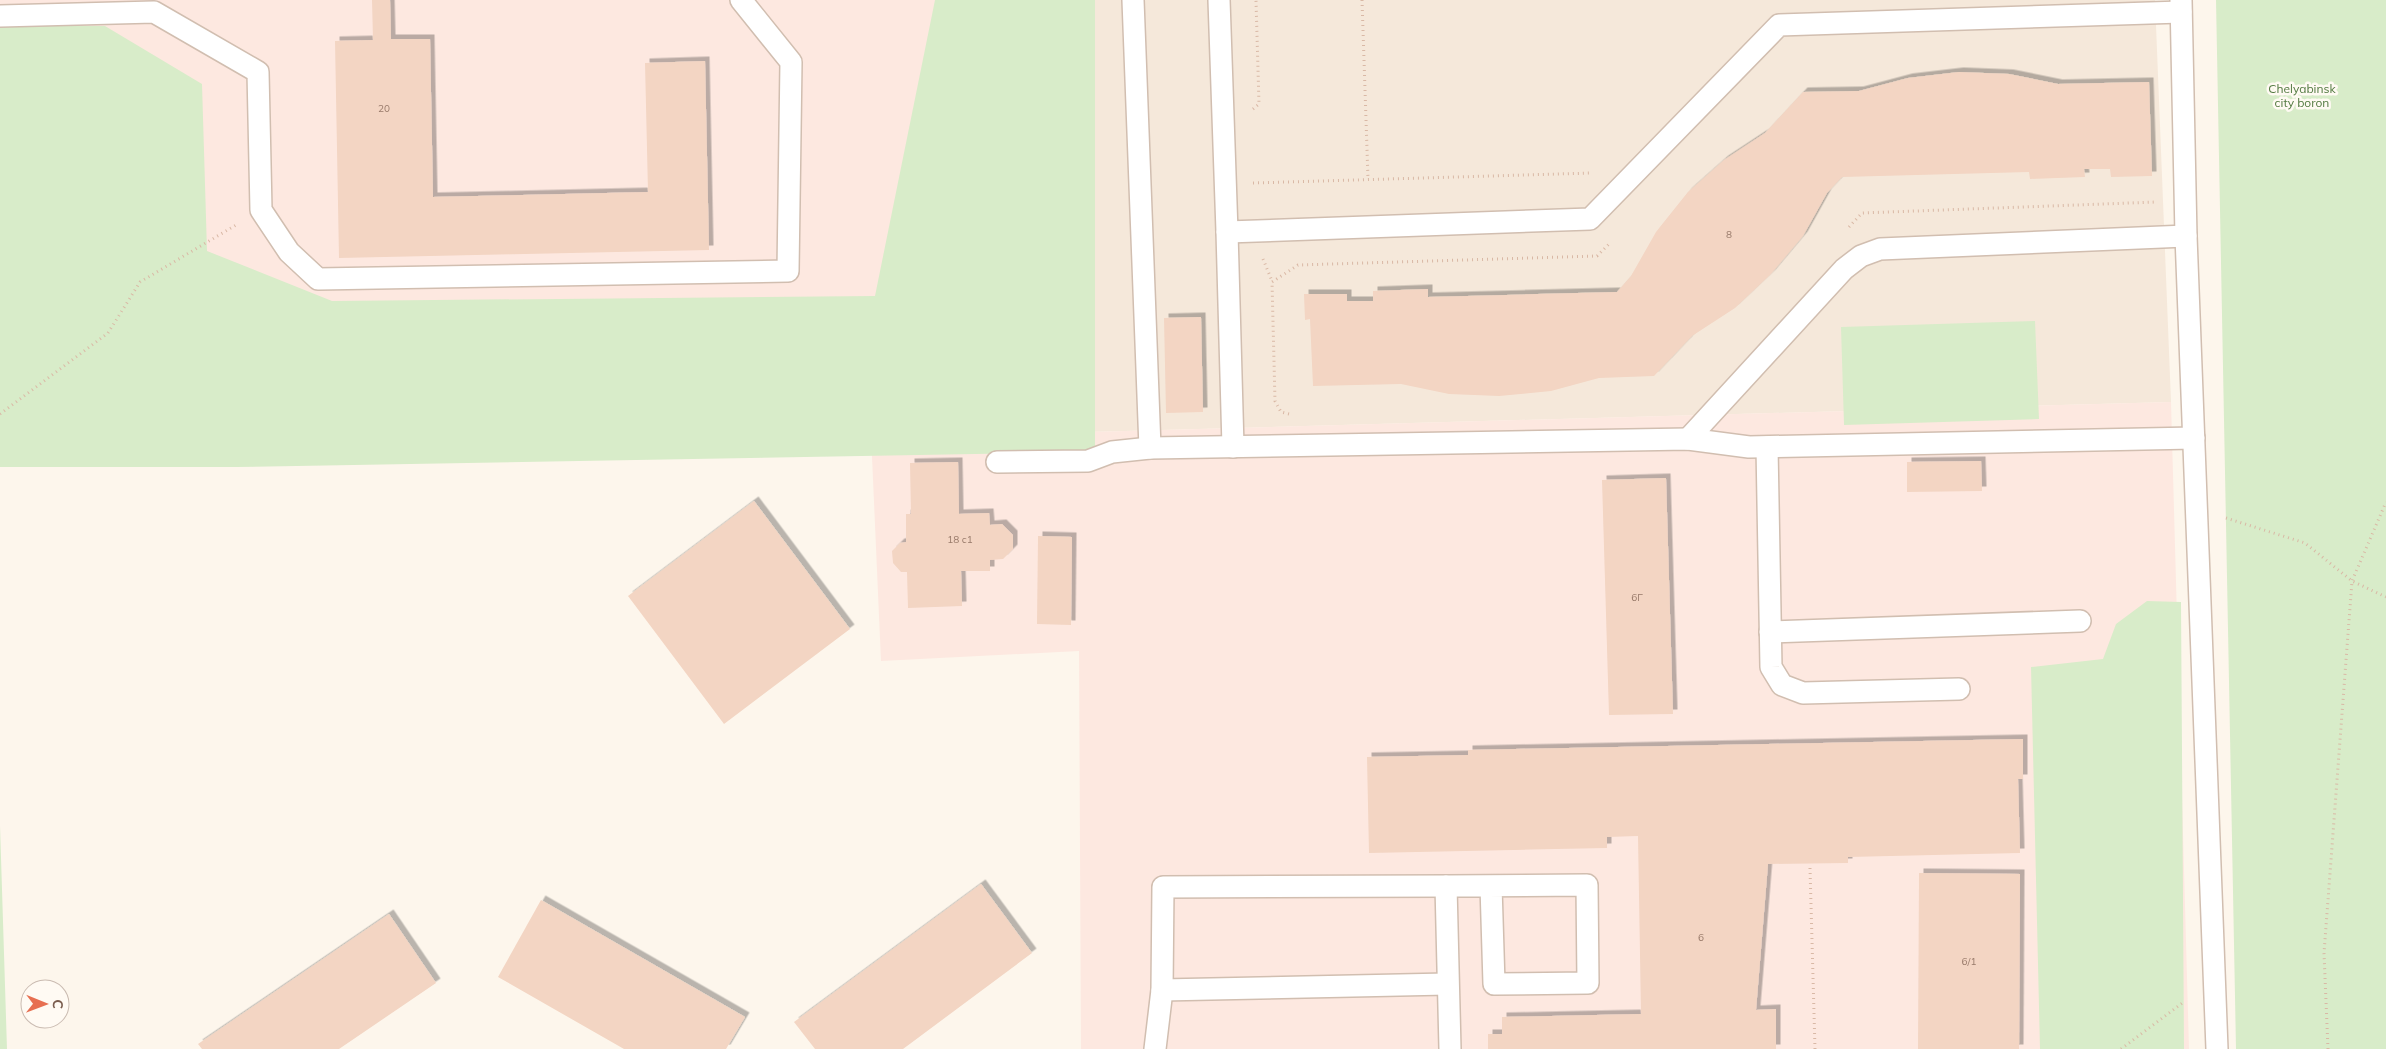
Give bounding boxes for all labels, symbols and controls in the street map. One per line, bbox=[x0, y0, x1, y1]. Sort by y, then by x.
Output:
park label: Chelyabinsk city boron bbox=[2268, 81, 2336, 110]
house number: 20 bbox=[378, 102, 390, 115]
house number: 8 bbox=[1726, 228, 1732, 241]
house number: 18 с1 bbox=[947, 533, 973, 546]
house number: 6Г bbox=[1631, 591, 1643, 604]
house number: 6 bbox=[1698, 931, 1704, 944]
house number: 6/1 bbox=[1962, 955, 1976, 968]
north arrow bbox=[20, 979, 70, 1029]
text: С bbox=[49, 999, 67, 1009]

